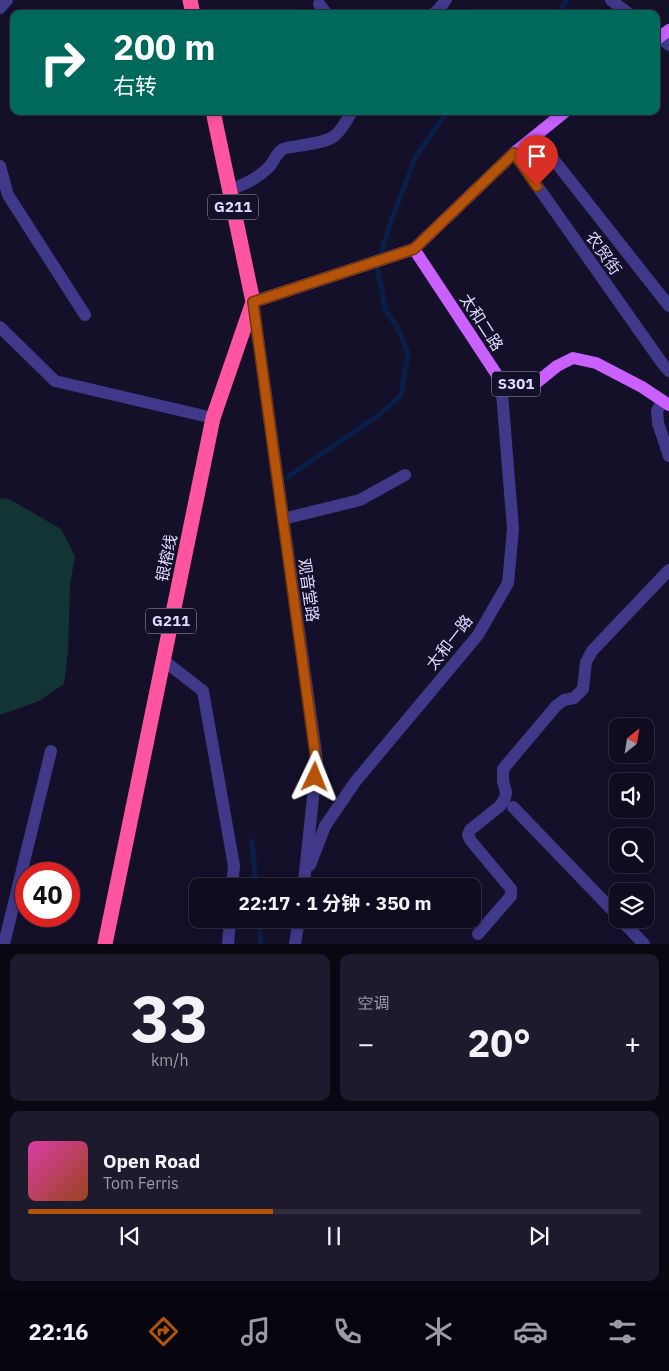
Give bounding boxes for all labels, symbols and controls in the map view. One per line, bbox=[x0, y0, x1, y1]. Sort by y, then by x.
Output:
text: 200 m bbox=[113, 24, 216, 70]
icon: right bbox=[30, 30, 95, 95]
text: 右转 bbox=[113, 71, 157, 100]
pin bbox=[516, 135, 558, 186]
icon: arrive bbox=[523, 142, 551, 170]
road number: G211 bbox=[208, 194, 258, 220]
street label: 农贸街 bbox=[582, 228, 626, 278]
street label: 太和二路 bbox=[456, 290, 508, 354]
road number: S301 bbox=[492, 372, 540, 396]
street label: 银榕线 bbox=[151, 532, 181, 584]
street label: 观音堂路 bbox=[295, 557, 323, 623]
road number: G211 bbox=[146, 608, 196, 634]
street label: 太和一路 bbox=[421, 611, 477, 673]
north arrow bbox=[609, 718, 654, 762]
map controls bbox=[609, 718, 654, 928]
position arrow bbox=[288, 750, 340, 802]
button: sound bbox=[609, 773, 654, 818]
button: search bbox=[609, 828, 654, 873]
speed limit sign: 40 bbox=[15, 862, 80, 927]
button: layers bbox=[609, 883, 654, 928]
text: 22:17 · 1 分钟 · 350 m bbox=[239, 891, 431, 915]
text: 33 bbox=[131, 975, 209, 1060]
text: 空调 bbox=[358, 993, 390, 1013]
text: 20° bbox=[468, 1018, 531, 1067]
text: − bbox=[358, 1025, 374, 1062]
text: + bbox=[624, 1025, 641, 1062]
text: km/h bbox=[151, 1050, 189, 1070]
text: Open Road bbox=[103, 1149, 200, 1173]
text: Tom Ferris bbox=[103, 1173, 179, 1193]
icon: previous bbox=[116, 1222, 144, 1250]
icon: pause bbox=[320, 1222, 348, 1250]
icon: next bbox=[525, 1222, 553, 1250]
icon: directions bbox=[146, 1314, 181, 1349]
icon: music bbox=[238, 1314, 273, 1349]
icon: phone bbox=[330, 1314, 365, 1349]
icon: climate bbox=[421, 1314, 456, 1349]
icon: car bbox=[513, 1314, 548, 1349]
icon: filters bbox=[605, 1314, 640, 1349]
text: 22:16 bbox=[28, 1317, 89, 1346]

